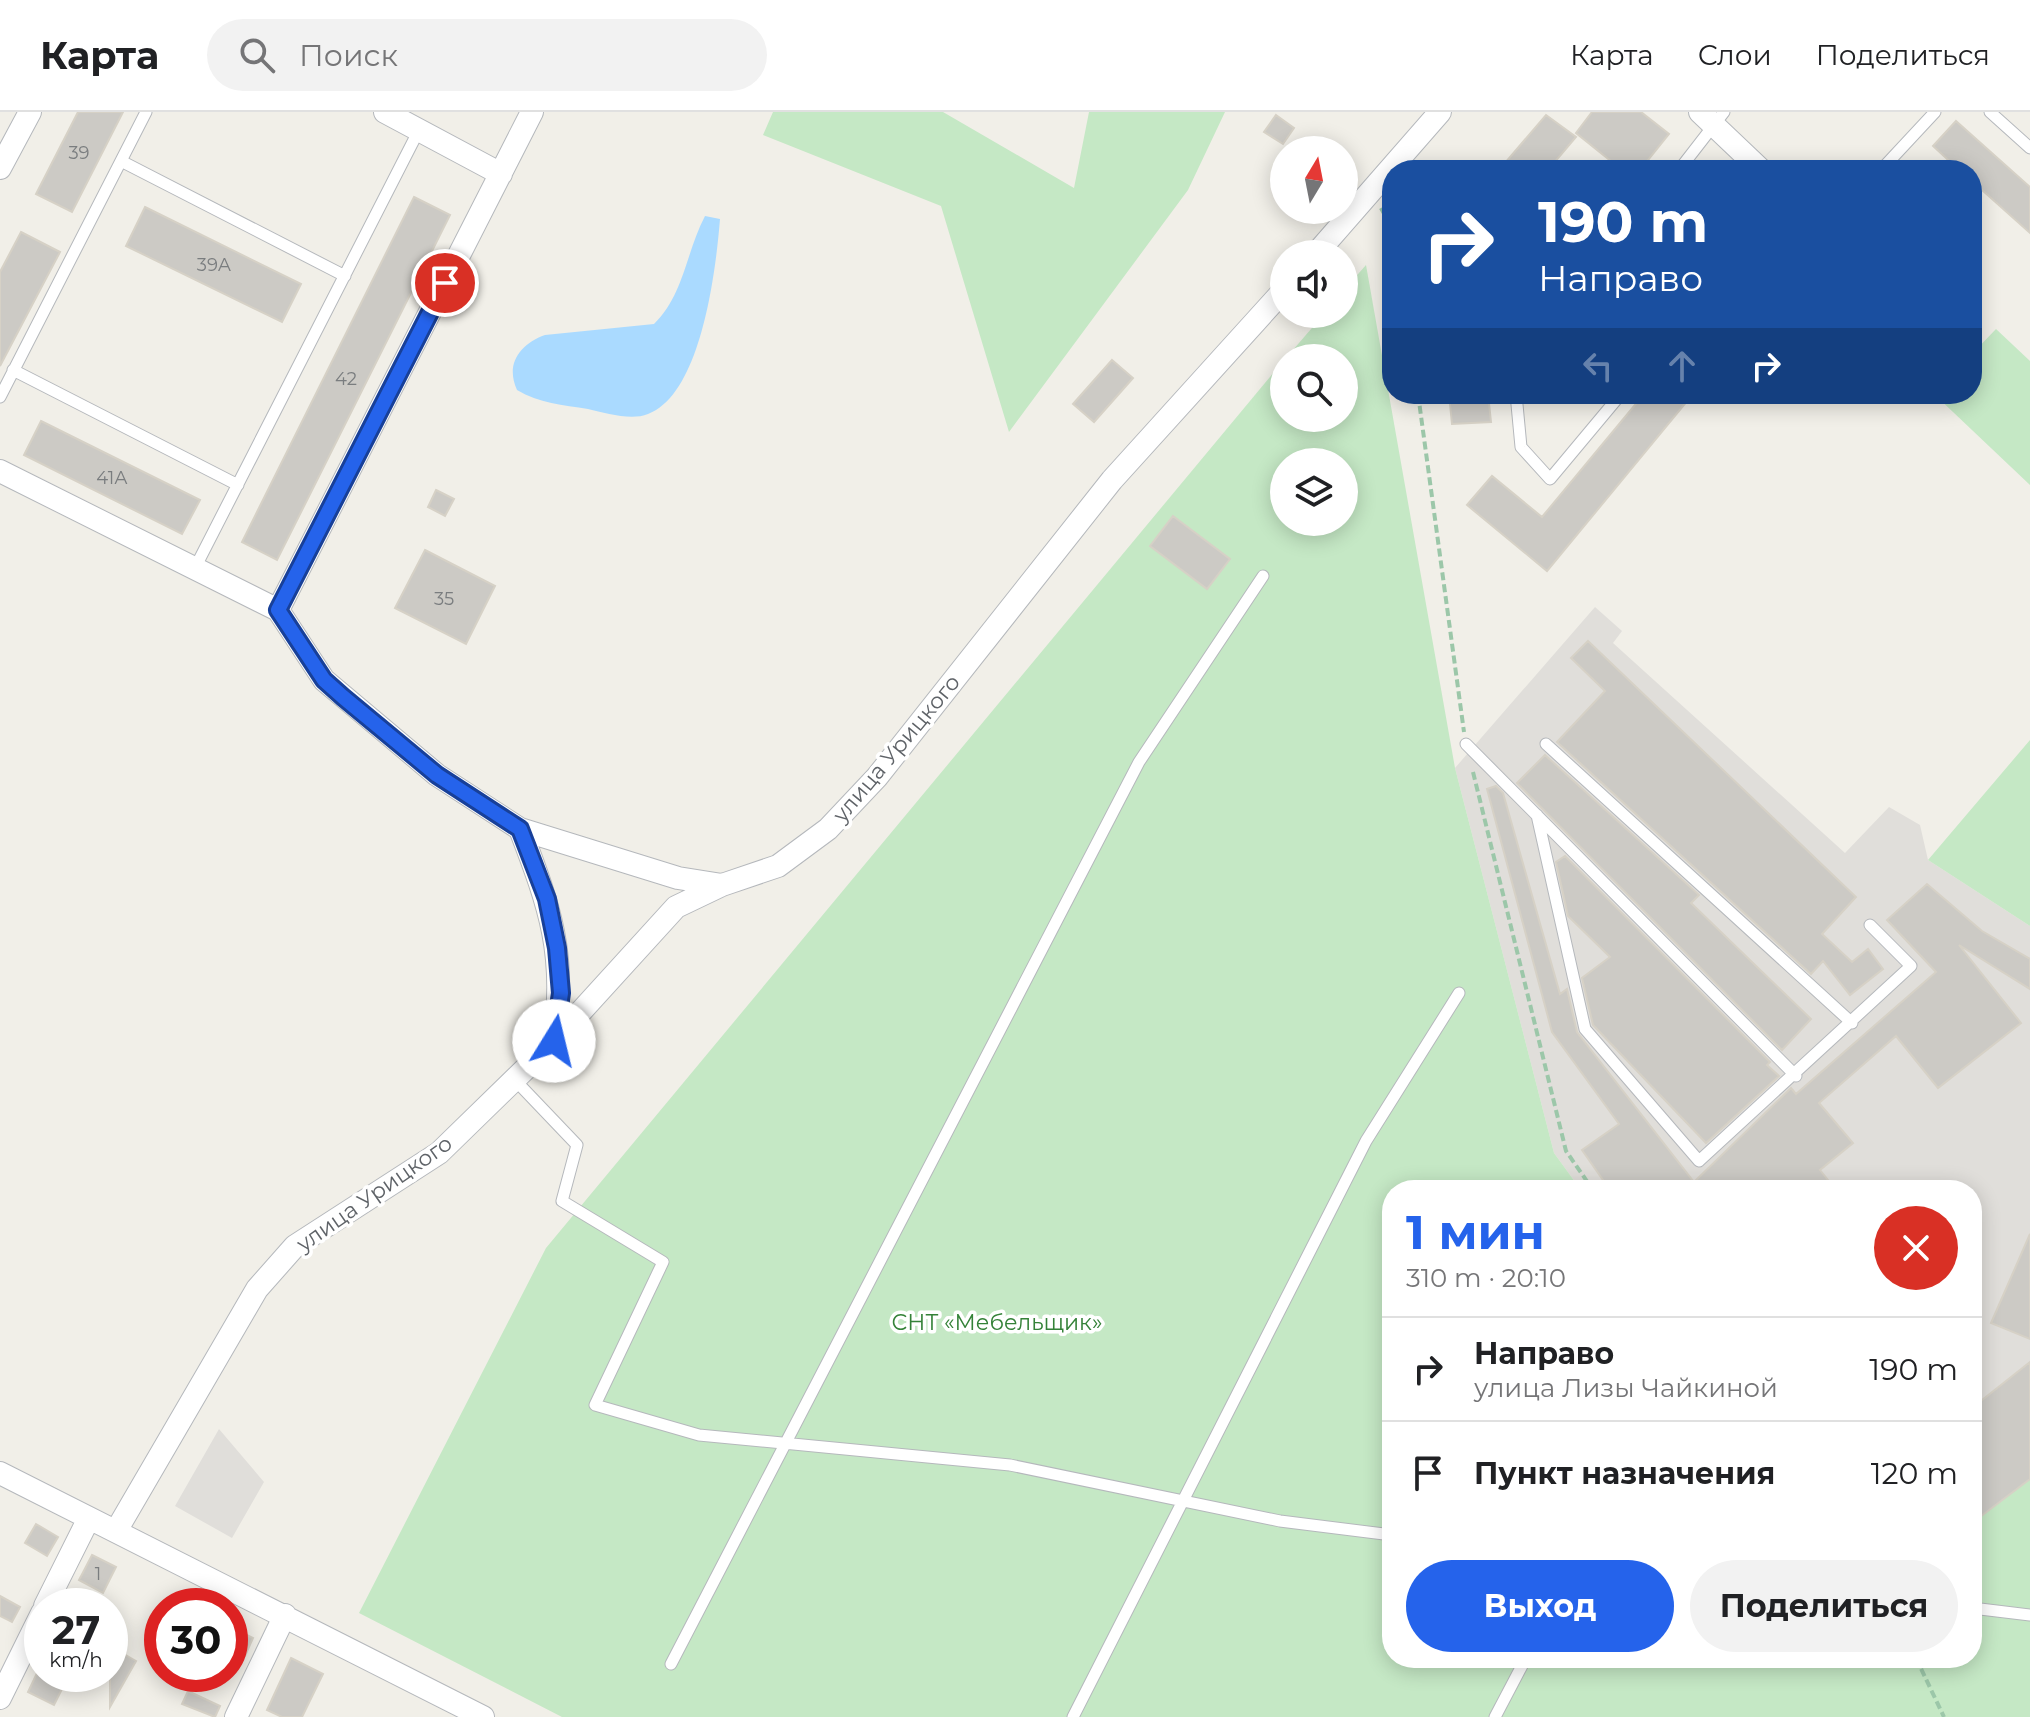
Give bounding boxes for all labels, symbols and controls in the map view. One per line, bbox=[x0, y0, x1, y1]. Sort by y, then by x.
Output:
search box bbox=[207, 19, 767, 91]
text: Карта bbox=[40, 32, 159, 79]
icon: search bbox=[235, 33, 279, 77]
text: Поиск bbox=[299, 37, 398, 74]
text: Карта bbox=[1570, 38, 1654, 72]
text: Слои bbox=[1698, 38, 1772, 72]
text: Поделиться bbox=[1816, 38, 1990, 72]
north arrow bbox=[1270, 136, 1358, 224]
map controls bbox=[1270, 136, 1358, 536]
house number: 39 bbox=[68, 142, 90, 164]
text: 190 m bbox=[1538, 188, 1708, 256]
icon: right bbox=[1406, 192, 1510, 296]
button: sound bbox=[1270, 240, 1358, 328]
pin bbox=[411, 249, 479, 317]
house number: 39А bbox=[197, 254, 232, 276]
text: Направо bbox=[1538, 256, 1703, 300]
icon: arrive bbox=[423, 261, 467, 305]
button: search bbox=[1270, 344, 1358, 432]
icon: left bbox=[1576, 344, 1620, 388]
icon: ahead bbox=[1660, 344, 1704, 388]
icon: right bbox=[1744, 344, 1788, 388]
house number: 42 bbox=[335, 368, 357, 390]
button: layers bbox=[1270, 448, 1358, 536]
house number: 41А bbox=[96, 467, 128, 489]
house number: 35 bbox=[434, 588, 454, 610]
street label: улица Урицкого bbox=[826, 669, 966, 828]
position arrow bbox=[512, 999, 596, 1083]
street label: улица Урицкого bbox=[290, 1130, 457, 1258]
text: 1 мин bbox=[1406, 1203, 1545, 1261]
button: close bbox=[1874, 1206, 1958, 1290]
text: 310 m · 20:10 bbox=[1406, 1262, 1566, 1294]
park label: СНТ «Мебельщик» bbox=[892, 1309, 1102, 1336]
text: Направо bbox=[1474, 1335, 1614, 1372]
icon: right bbox=[1406, 1347, 1450, 1391]
text: 190 m bbox=[1869, 1351, 1958, 1388]
text: улица Лизы Чайкиной bbox=[1474, 1372, 1778, 1404]
icon: arrive bbox=[1406, 1451, 1450, 1495]
text: Пункт назначения bbox=[1474, 1455, 1775, 1492]
text: 120 m bbox=[1871, 1455, 1958, 1492]
button: Выход bbox=[1406, 1560, 1674, 1652]
button: Поделиться bbox=[1690, 1560, 1958, 1652]
house number: 1 bbox=[95, 1563, 101, 1585]
speed limit sign: 30 bbox=[144, 1588, 248, 1692]
text: 27 bbox=[52, 1605, 100, 1654]
text: km/h bbox=[49, 1648, 103, 1672]

